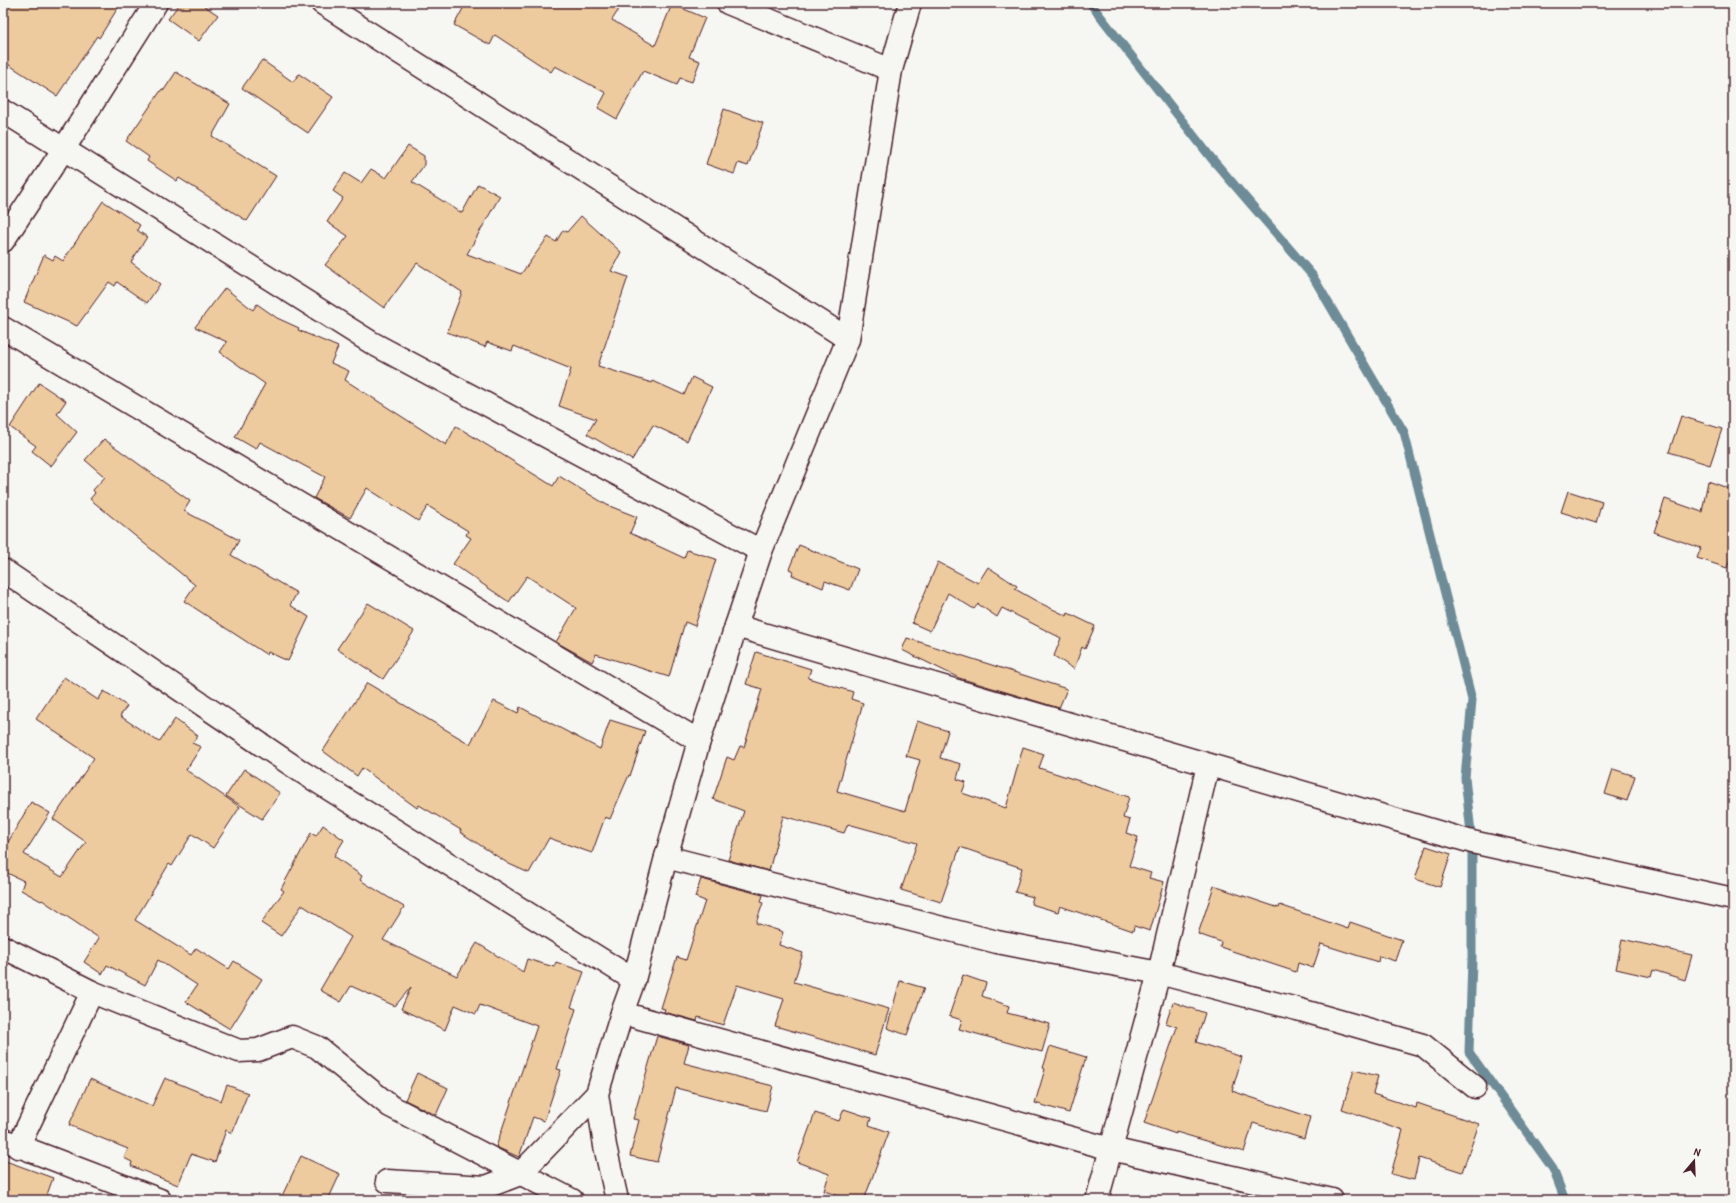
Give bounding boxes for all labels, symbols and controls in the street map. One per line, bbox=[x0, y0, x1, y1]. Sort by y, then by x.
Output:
north arrow bbox=[1674, 1141, 1714, 1181]
text: N bbox=[1692, 1144, 1702, 1159]

